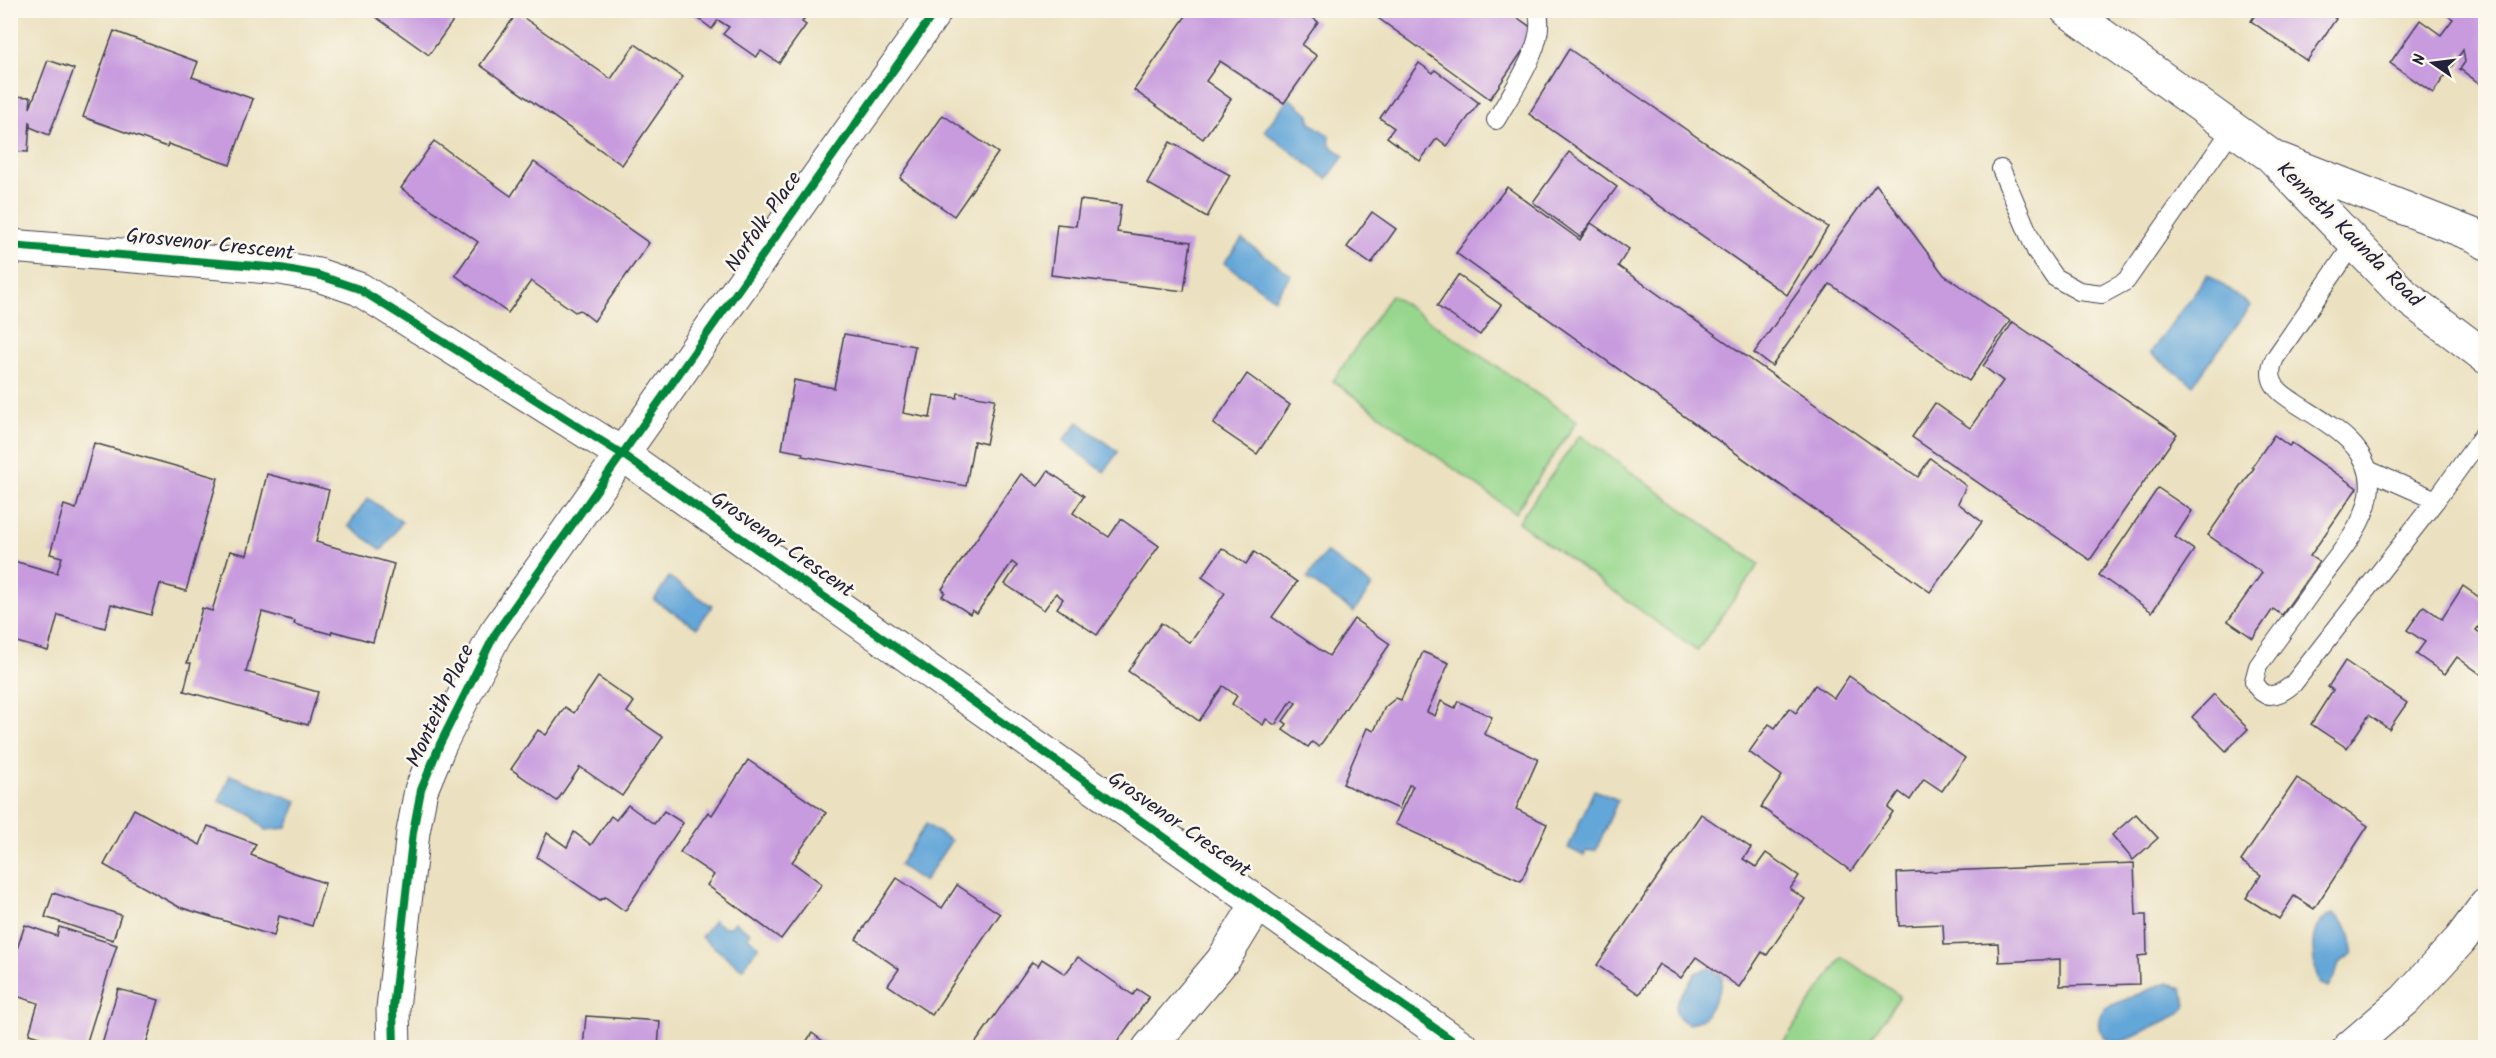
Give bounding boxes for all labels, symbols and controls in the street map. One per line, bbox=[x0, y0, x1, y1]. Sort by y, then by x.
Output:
north arrow bbox=[2403, 33, 2463, 93]
text: N bbox=[2407, 52, 2433, 68]
street label: Kenneth Kaunda Road bbox=[2268, 154, 2430, 316]
street label: Norfolk Place bbox=[717, 164, 811, 279]
street label: Grosvenor Crescent bbox=[124, 220, 296, 270]
street label: Grosvenor Crescent bbox=[703, 483, 861, 607]
street label: Monteith Place bbox=[398, 638, 484, 773]
street label: Grosvenor Crescent bbox=[1100, 763, 1258, 887]

